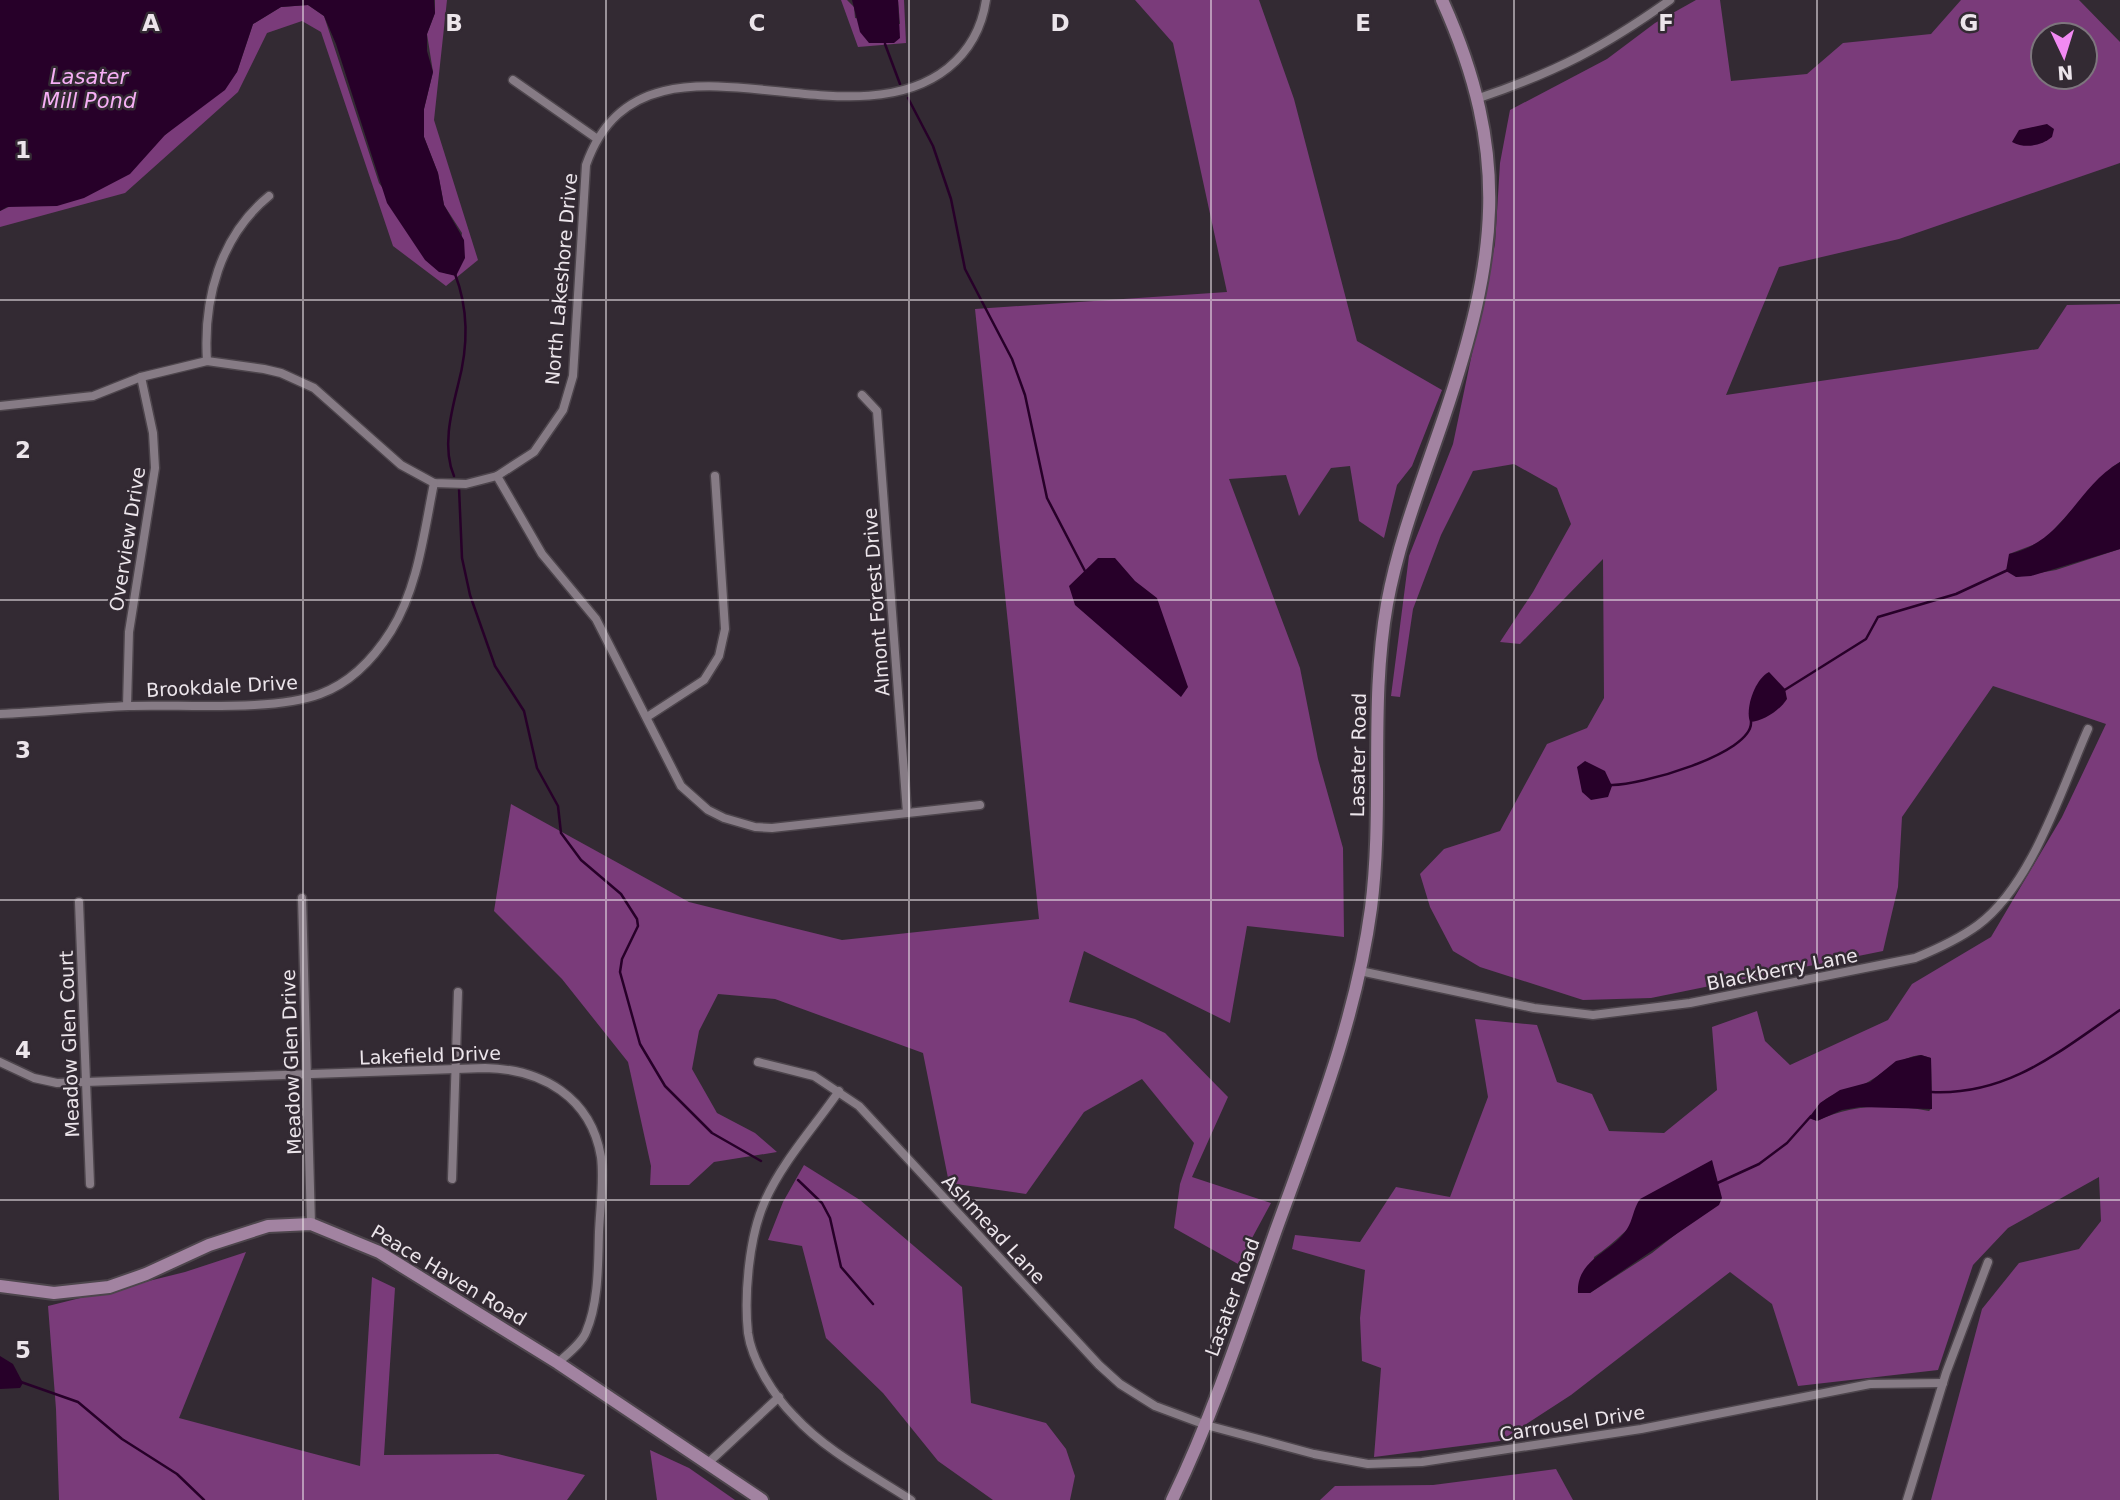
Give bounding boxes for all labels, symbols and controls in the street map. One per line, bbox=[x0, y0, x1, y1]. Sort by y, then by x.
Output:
text: A bbox=[142, 10, 160, 36]
text: B bbox=[445, 10, 463, 36]
text: C bbox=[749, 10, 765, 36]
text: D bbox=[1050, 10, 1070, 36]
text: E bbox=[1355, 10, 1371, 36]
text: F bbox=[1658, 10, 1674, 36]
text: G bbox=[1960, 10, 1978, 36]
north arrow bbox=[2029, 21, 2099, 91]
text: N bbox=[2056, 61, 2074, 84]
water label: Lasater Mill Pond bbox=[42, 65, 137, 113]
text: 1 bbox=[15, 137, 31, 163]
street label: North Lakeshore Drive bbox=[541, 172, 581, 386]
text: 2 bbox=[15, 437, 31, 463]
street label: Overview Drive bbox=[105, 465, 149, 613]
street label: Almont Forest Drive bbox=[858, 507, 894, 697]
street label: Brookdale Drive bbox=[146, 671, 298, 701]
street label: Lasater Road bbox=[1346, 693, 1370, 817]
text: 3 bbox=[15, 737, 31, 763]
street label: Blackberry Lane bbox=[1704, 944, 1860, 994]
street label: Meadow Glen Court bbox=[55, 950, 83, 1138]
street label: Meadow Glen Drive bbox=[277, 969, 305, 1155]
text: 4 bbox=[15, 1037, 31, 1063]
street label: Lakefield Drive bbox=[359, 1042, 501, 1068]
street label: Ashmead Lane bbox=[938, 1170, 1050, 1288]
street label: Peace Haven Road bbox=[368, 1220, 530, 1330]
street label: Lasater Road bbox=[1200, 1235, 1264, 1359]
text: 5 bbox=[15, 1337, 31, 1363]
street label: Carrousel Drive bbox=[1498, 1401, 1646, 1445]

